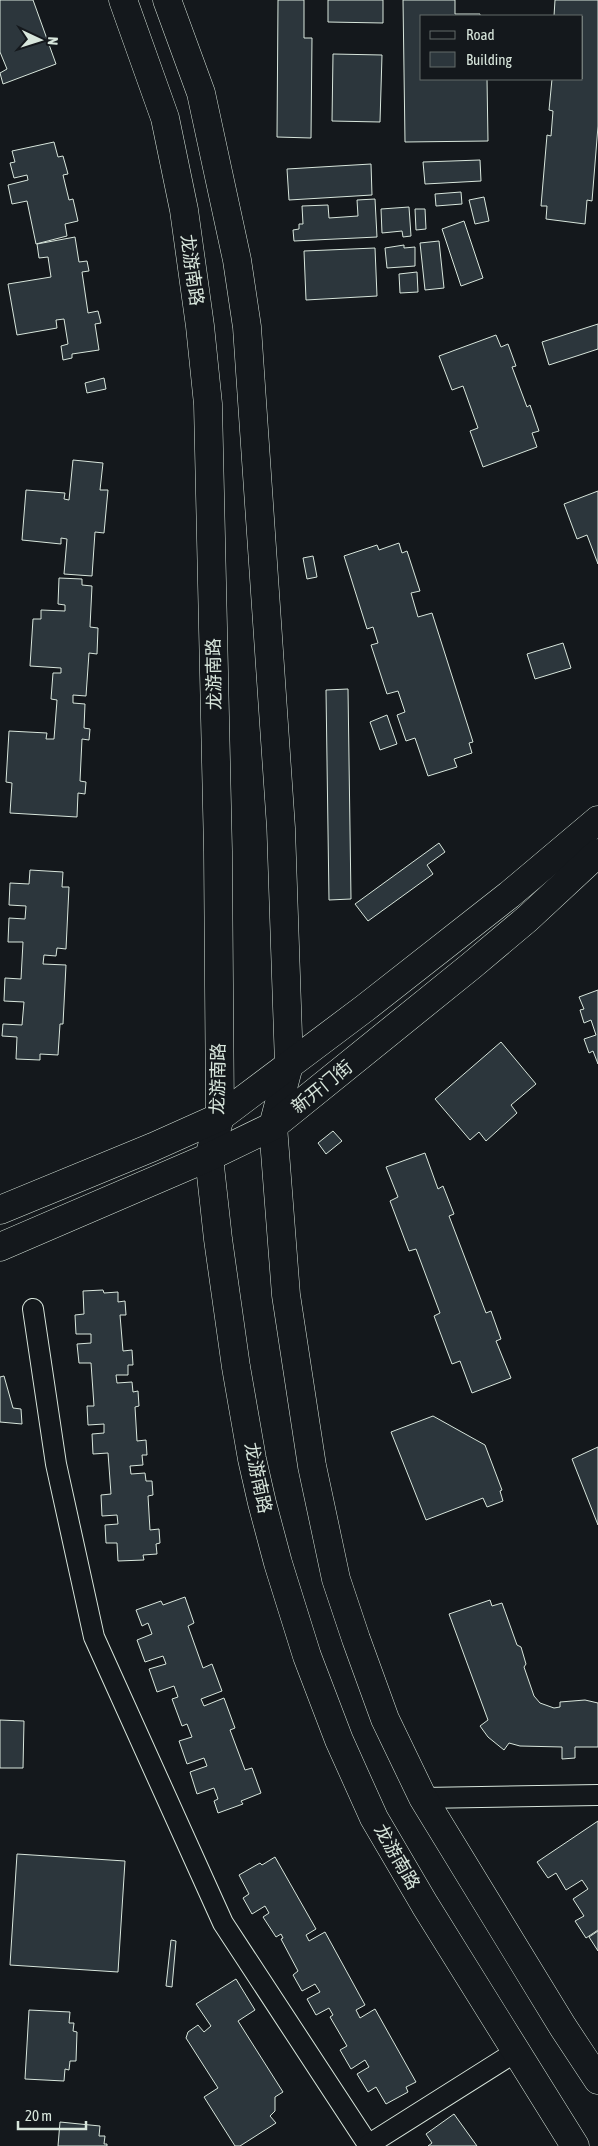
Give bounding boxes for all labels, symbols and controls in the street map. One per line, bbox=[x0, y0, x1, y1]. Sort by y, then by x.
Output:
north arrow bbox=[15, 15, 65, 65]
legend bbox=[420, 15, 583, 80]
text: Road bbox=[466, 26, 495, 43]
text: N bbox=[45, 36, 61, 46]
text: Building bbox=[466, 51, 512, 68]
street label: 龙游南路 bbox=[177, 233, 208, 307]
street label: 龙游南路 bbox=[202, 638, 225, 710]
street label: 龙游南路 bbox=[206, 1043, 229, 1115]
street label: 新开门街 bbox=[287, 1056, 356, 1117]
street label: 龙游南路 bbox=[241, 1440, 276, 1515]
street label: 龙游南路 bbox=[370, 1820, 425, 1893]
scale bar bbox=[18, 2098, 85, 2130]
text: 20 m bbox=[25, 2107, 52, 2124]

